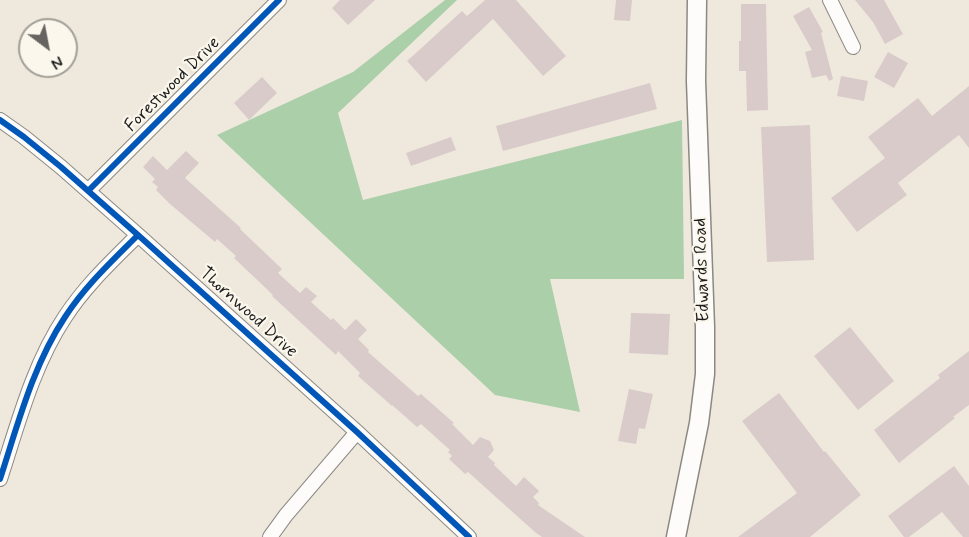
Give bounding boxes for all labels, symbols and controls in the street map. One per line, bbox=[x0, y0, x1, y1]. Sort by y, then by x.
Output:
north arrow bbox=[18, 18, 78, 78]
street label: Forestwood Drive bbox=[121, 33, 225, 137]
text: N bbox=[47, 50, 67, 74]
street label: Edwards Road bbox=[690, 217, 716, 323]
street label: Thornwood Drive bbox=[194, 263, 302, 363]

